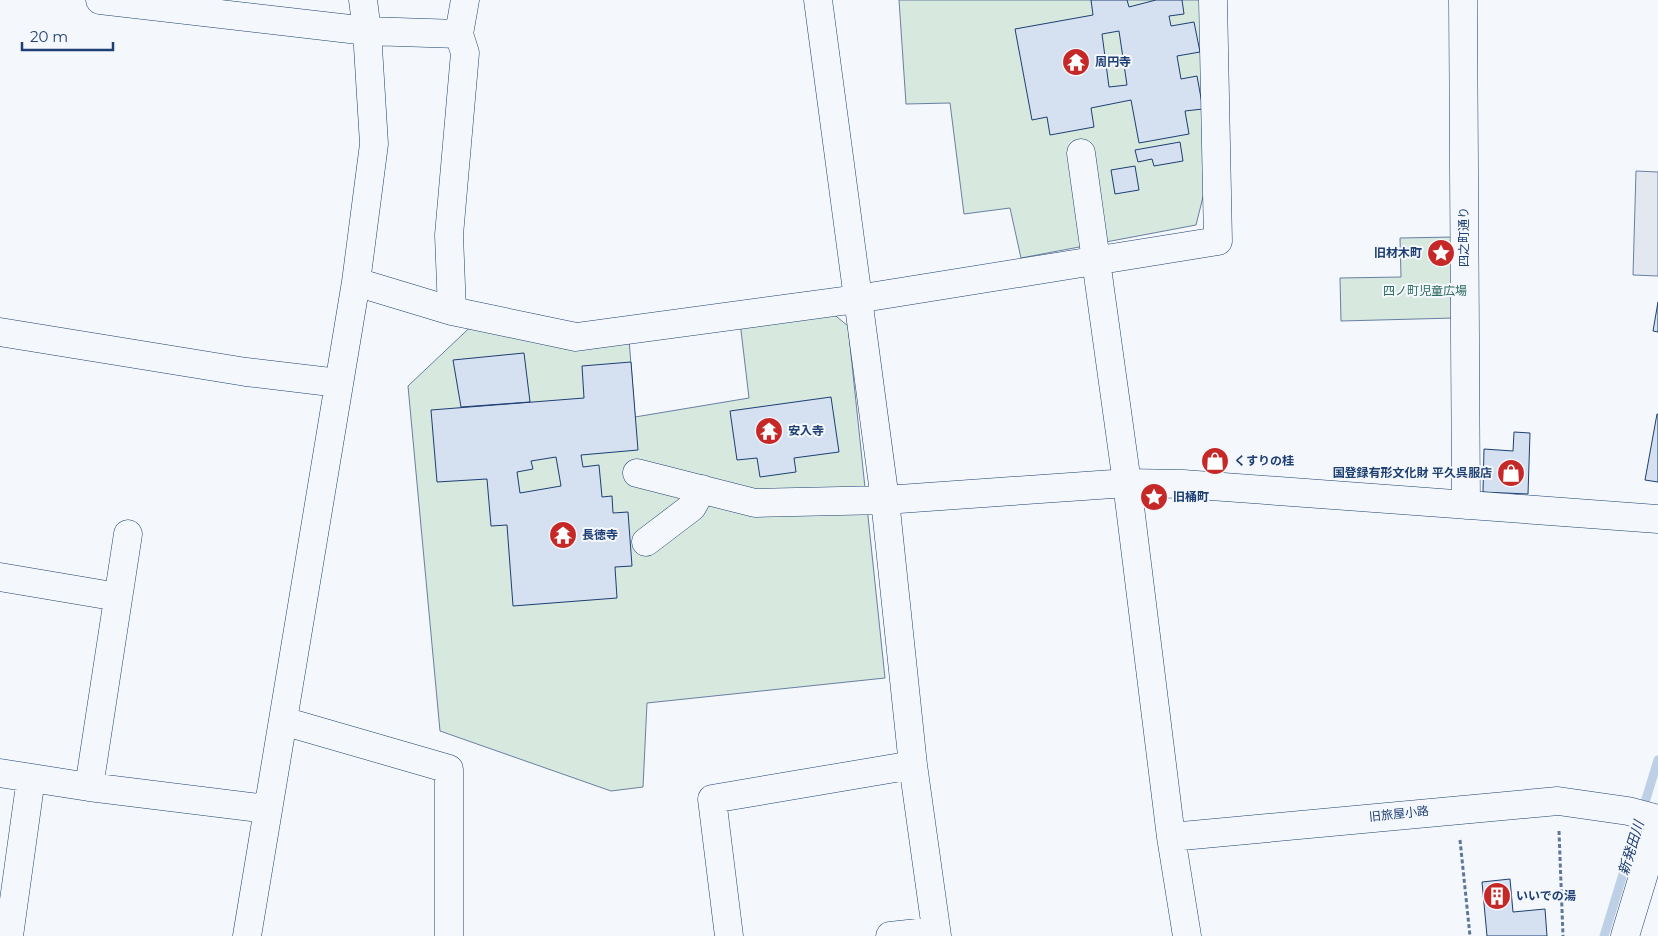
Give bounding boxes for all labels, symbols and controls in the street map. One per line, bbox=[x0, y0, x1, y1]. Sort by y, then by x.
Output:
scale bar bbox=[22, 20, 114, 52]
text: 20 m bbox=[30, 27, 68, 46]
temple icon: 周円寺 bbox=[1061, 47, 1091, 77]
place label: 周円寺 bbox=[1095, 54, 1131, 69]
street label: 四之町通り bbox=[1456, 207, 1471, 267]
place icon: 旧材木町 bbox=[1426, 238, 1456, 268]
place label: 旧材木町 bbox=[1374, 245, 1422, 260]
park label: 四ノ町児童広場 bbox=[1383, 283, 1467, 298]
temple icon: 安入寺 bbox=[754, 416, 784, 446]
place label: 安入寺 bbox=[788, 423, 824, 438]
shop icon: くすりの桂 bbox=[1200, 446, 1230, 476]
place label: くすりの桂 bbox=[1234, 453, 1294, 468]
shop icon: 国登録有形文化財 平久呉服店 bbox=[1496, 458, 1526, 488]
place label: 国登録有形文化財 平久呉服店 bbox=[1333, 465, 1492, 480]
place icon: 旧桶町 bbox=[1139, 482, 1169, 512]
place label: 旧桶町 bbox=[1173, 489, 1209, 504]
temple icon: 長徳寺 bbox=[548, 520, 578, 550]
place label: 長徳寺 bbox=[582, 527, 618, 542]
street label: 旧旅屋小路 bbox=[1368, 803, 1430, 824]
water label: 新発田川 bbox=[1614, 817, 1648, 877]
building icon: いいでの湯 bbox=[1482, 881, 1512, 911]
place label: いいでの湯 bbox=[1516, 888, 1576, 903]

